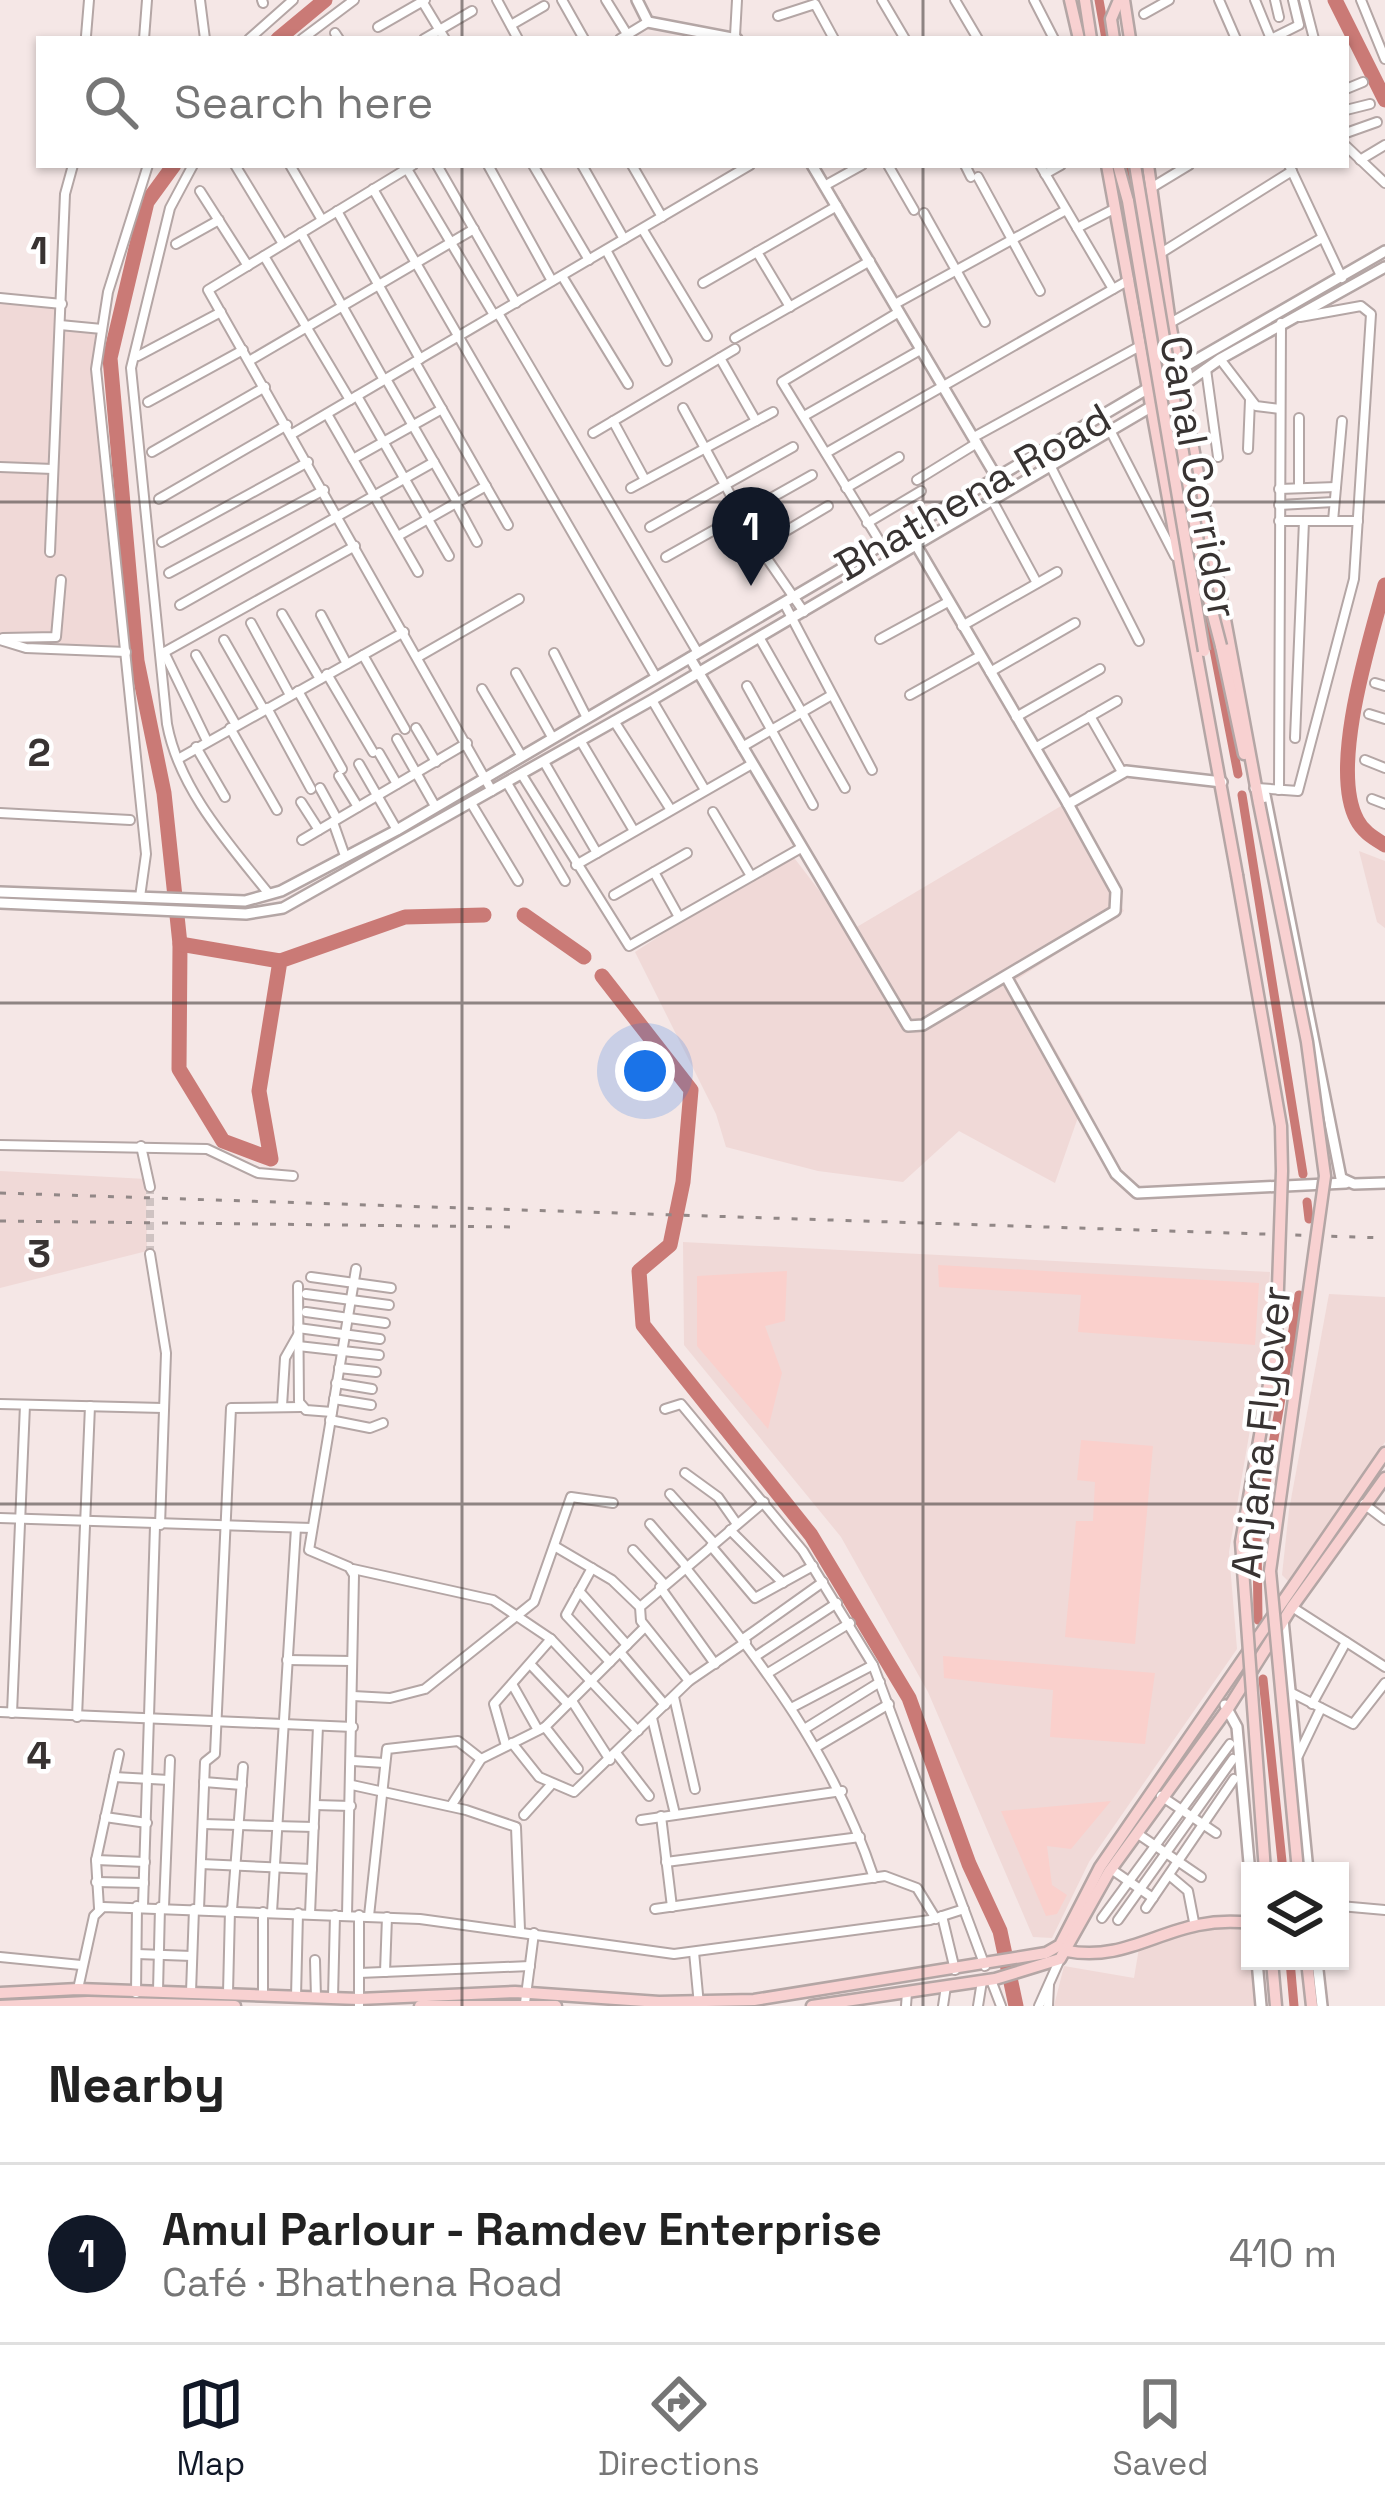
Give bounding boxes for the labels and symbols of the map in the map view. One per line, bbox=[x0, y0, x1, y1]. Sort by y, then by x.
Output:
text: 1 bbox=[30, 226, 48, 275]
street label: Canal Corridor bbox=[1148, 332, 1250, 622]
street label: Bhathena Road bbox=[825, 392, 1121, 592]
pin: 1 bbox=[712, 487, 790, 586]
text: 2 bbox=[27, 728, 51, 777]
your location bbox=[615, 1041, 675, 1101]
text: 3 bbox=[27, 1229, 51, 1278]
street label: Anjana Flyover bbox=[1219, 1283, 1303, 1581]
text: 4 bbox=[27, 1731, 51, 1780]

